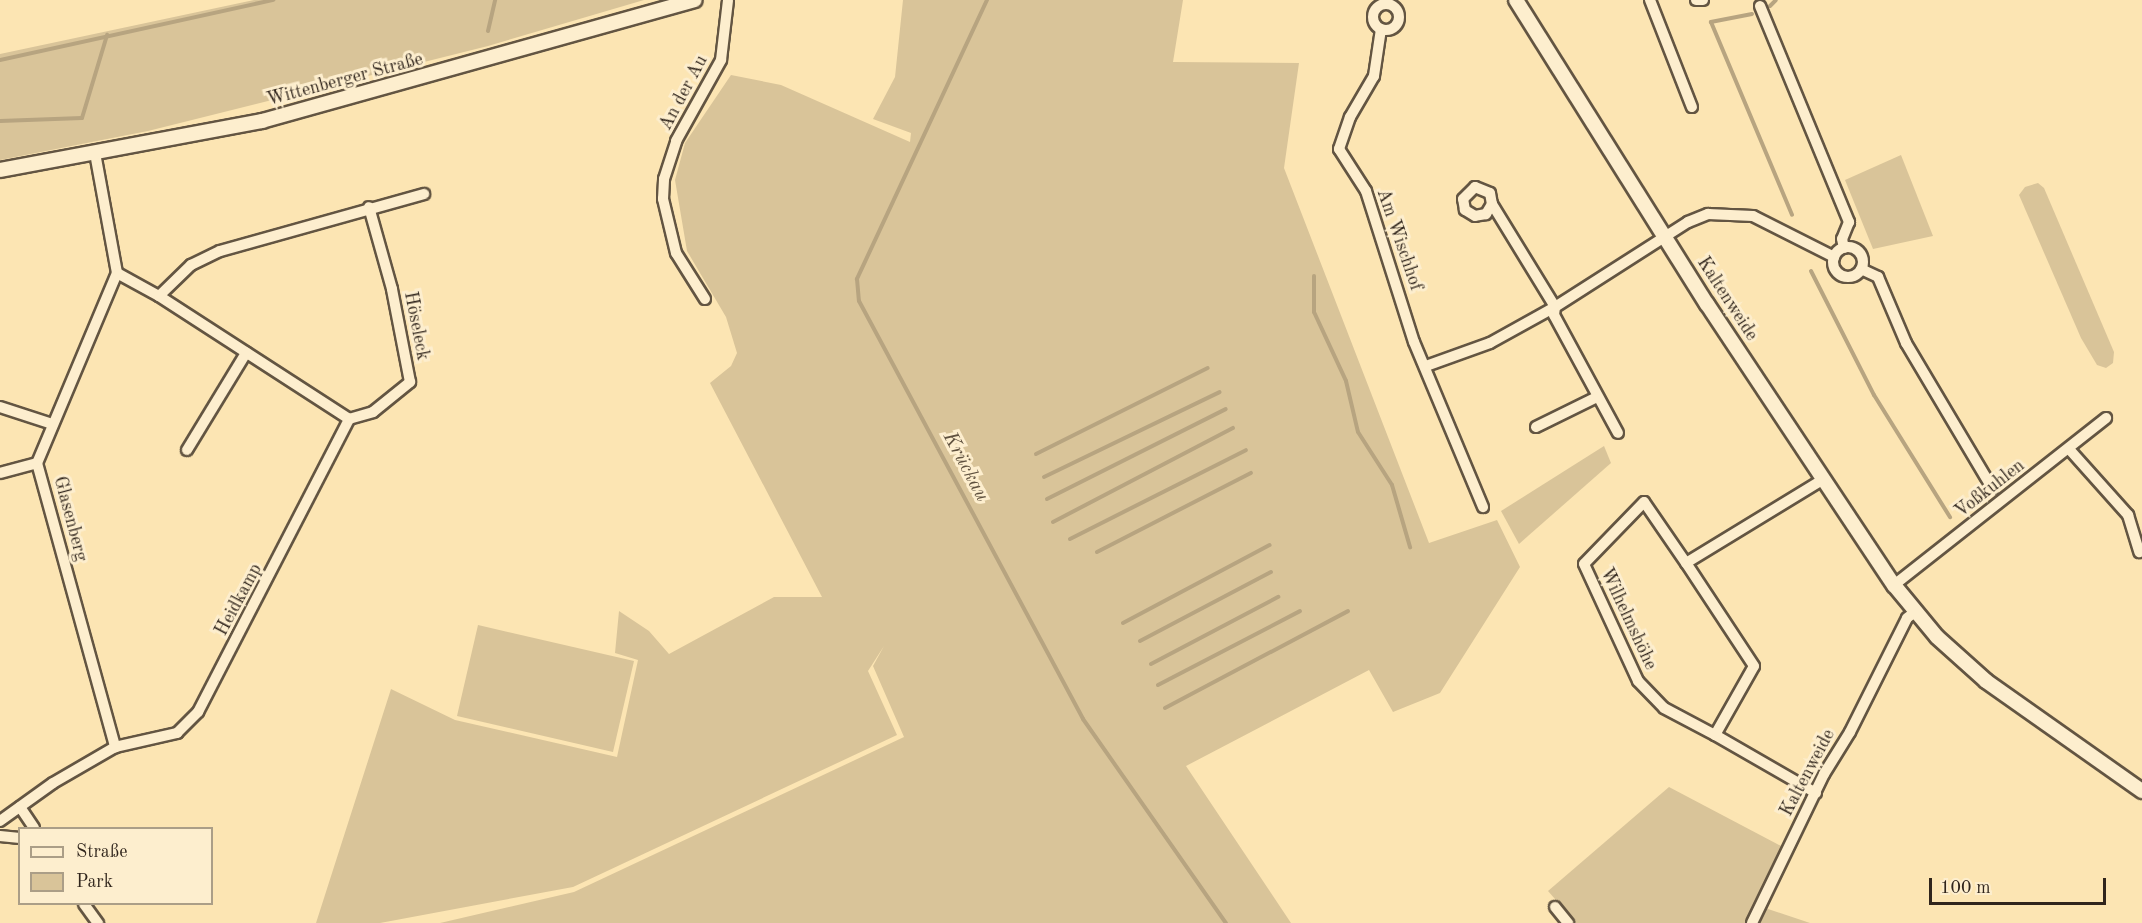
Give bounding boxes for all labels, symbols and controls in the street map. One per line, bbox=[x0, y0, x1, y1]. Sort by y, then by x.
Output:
street label: Wittenberger Straße bbox=[265, 49, 425, 111]
street label: An der Au bbox=[655, 52, 713, 134]
street label: Am Wischhof bbox=[1371, 186, 1427, 294]
street label: Kaltenweide bbox=[1692, 253, 1762, 345]
street label: Höseleck bbox=[399, 290, 433, 362]
water label: Krückau bbox=[937, 428, 993, 506]
street label: Voßkuhlen bbox=[1951, 455, 2029, 523]
street label: Glasenberg bbox=[48, 474, 92, 564]
street label: Heidkamp bbox=[211, 560, 267, 640]
street label: Wilhelmshöhe bbox=[1595, 565, 1661, 673]
street label: Kaltenweide bbox=[1776, 726, 1840, 820]
legend bbox=[18, 827, 213, 905]
text: Straße bbox=[76, 843, 127, 861]
scale bar bbox=[1932, 866, 2109, 904]
text: Park bbox=[76, 873, 113, 891]
text: 100 m bbox=[1940, 879, 1991, 897]

